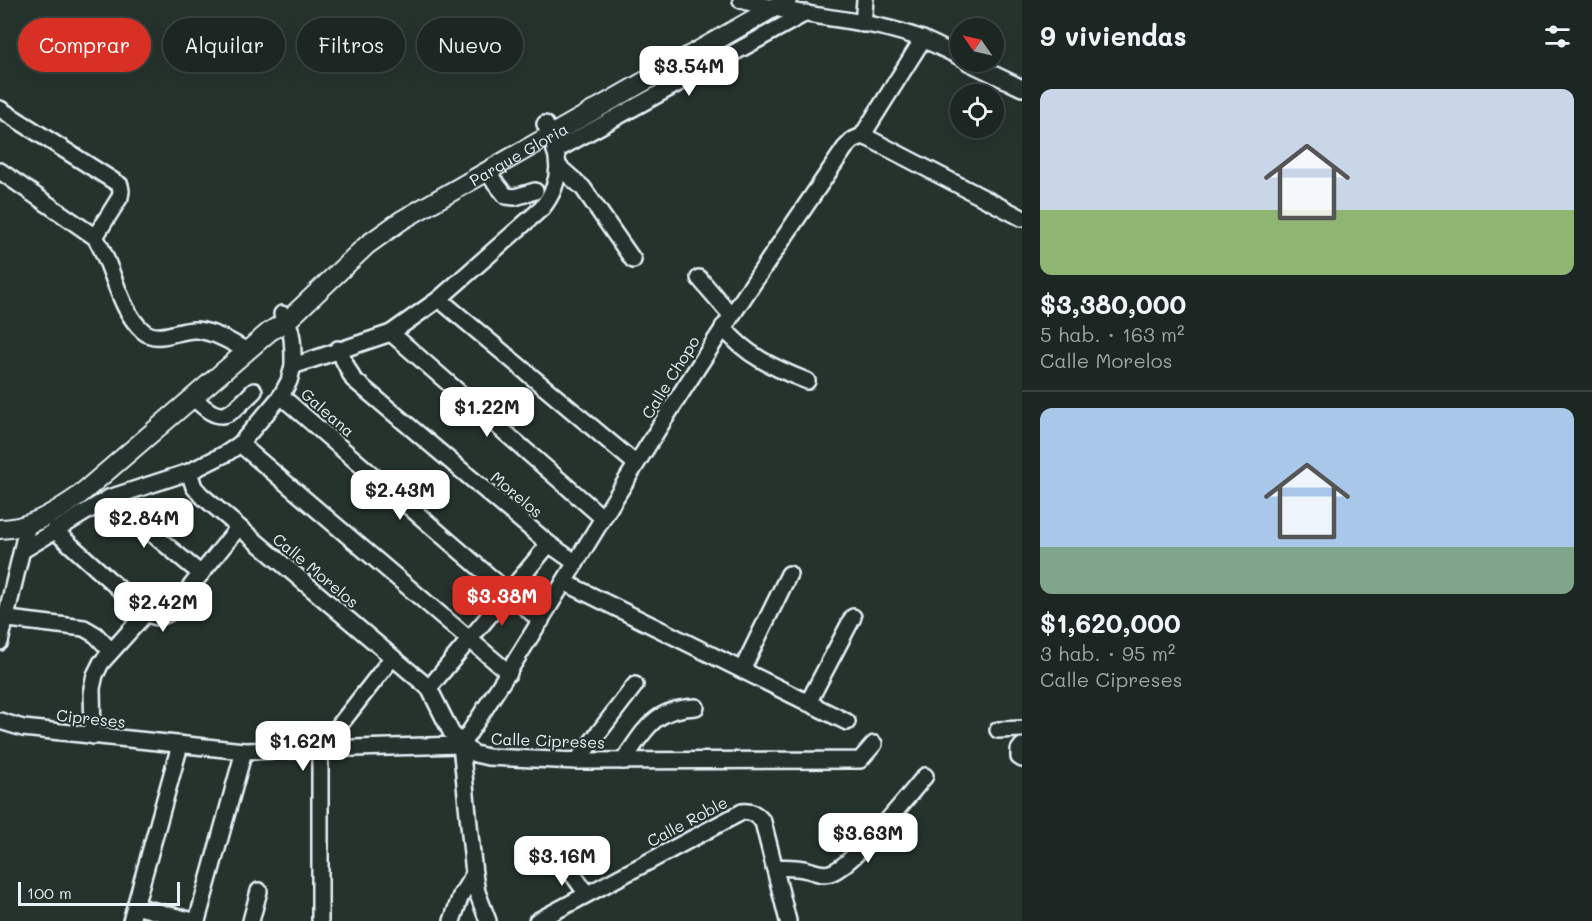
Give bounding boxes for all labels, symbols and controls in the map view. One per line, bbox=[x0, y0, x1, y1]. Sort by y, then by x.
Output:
chip: Comprar bbox=[18, 18, 151, 72]
chip: Alquilar bbox=[163, 18, 285, 72]
chip: Filtros bbox=[297, 18, 405, 72]
chip: Nuevo bbox=[417, 18, 523, 72]
north arrow bbox=[950, 18, 1004, 72]
map controls bbox=[950, 18, 1004, 138]
text: 9 viviendas bbox=[1040, 19, 1187, 53]
icon: filters bbox=[1541, 20, 1574, 53]
pin: $3.54M bbox=[640, 46, 738, 97]
text: $3.54M bbox=[653, 52, 725, 78]
button: locate bbox=[950, 84, 1004, 138]
street label: Parque Gloria bbox=[465, 117, 571, 190]
icon: home bbox=[1253, 128, 1361, 236]
text: $3,380,000 bbox=[1040, 287, 1186, 321]
text: 5 hab. · 163 m² bbox=[1040, 321, 1185, 347]
street label: Calle Chopo bbox=[636, 332, 704, 422]
text: Calle Morelos bbox=[1040, 347, 1172, 373]
street label: Galeana bbox=[297, 383, 359, 441]
pin: $1.22M bbox=[438, 387, 536, 438]
text: $1.22M bbox=[454, 393, 520, 419]
icon: home bbox=[1253, 447, 1361, 555]
street label: Morelos bbox=[487, 466, 547, 522]
pin: $2.43M bbox=[351, 470, 449, 521]
text: $2.43M bbox=[365, 476, 435, 502]
pin: $2.84M bbox=[95, 498, 193, 549]
text: $2.84M bbox=[109, 504, 179, 530]
street label: Calle Morelos bbox=[269, 528, 363, 612]
pin: $3.38M bbox=[453, 576, 551, 627]
pin: $2.42M bbox=[114, 582, 212, 633]
text: $3.38M bbox=[466, 582, 538, 608]
text: $2.42M bbox=[128, 588, 198, 614]
text: $1,620,000 bbox=[1040, 606, 1181, 640]
text: 3 hab. · 95 m² bbox=[1040, 640, 1175, 666]
text: Calle Cipreses bbox=[1040, 666, 1183, 692]
street label: Cipreses bbox=[55, 704, 127, 732]
pin: $1.62M bbox=[254, 721, 352, 772]
text: $1.62M bbox=[270, 727, 336, 753]
street label: Calle Cipreses bbox=[491, 728, 605, 752]
street label: Calle Roble bbox=[643, 791, 731, 851]
pin: $3.63M bbox=[819, 813, 917, 864]
text: $3.63M bbox=[833, 819, 903, 845]
pin: $3.16M bbox=[513, 836, 611, 887]
text: $3.16M bbox=[528, 842, 596, 868]
scale bar bbox=[18, 879, 180, 906]
text: 100 m bbox=[27, 882, 72, 903]

